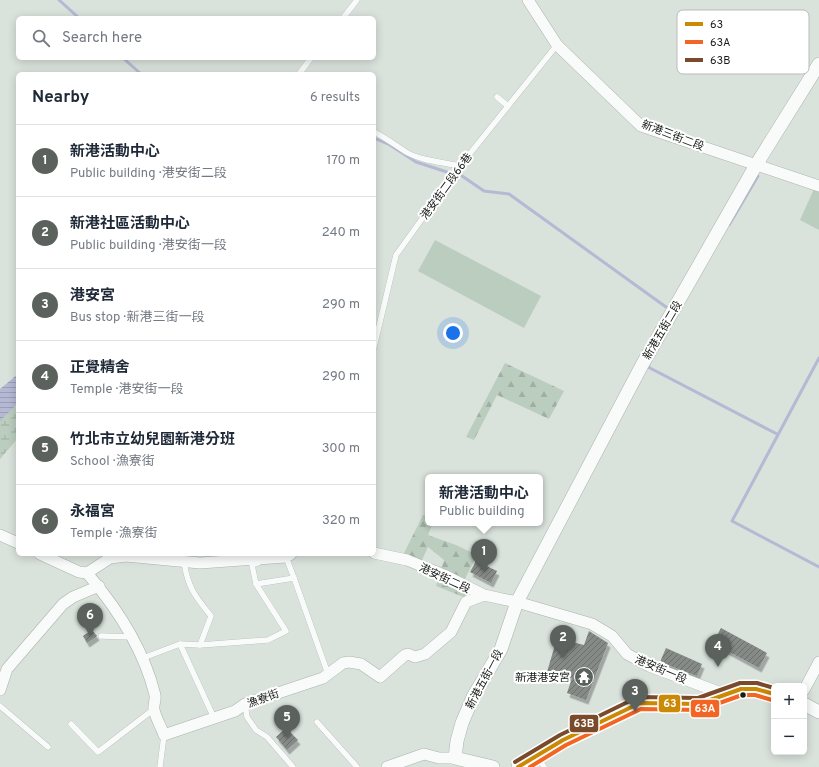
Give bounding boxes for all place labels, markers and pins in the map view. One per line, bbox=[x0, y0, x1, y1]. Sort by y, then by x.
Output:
pin: 1 bbox=[471, 539, 497, 572]
pin: 6 bbox=[77, 603, 103, 636]
pin: 2 bbox=[550, 625, 576, 658]
pin: 4 bbox=[705, 634, 731, 667]
temple icon: 新港港安宮 bbox=[573, 666, 595, 688]
place label: 新港港安宮 bbox=[515, 671, 570, 685]
pin: 3 bbox=[622, 679, 648, 712]
unlabelled marker bbox=[738, 690, 748, 700]
pin: 5 bbox=[274, 705, 300, 738]

